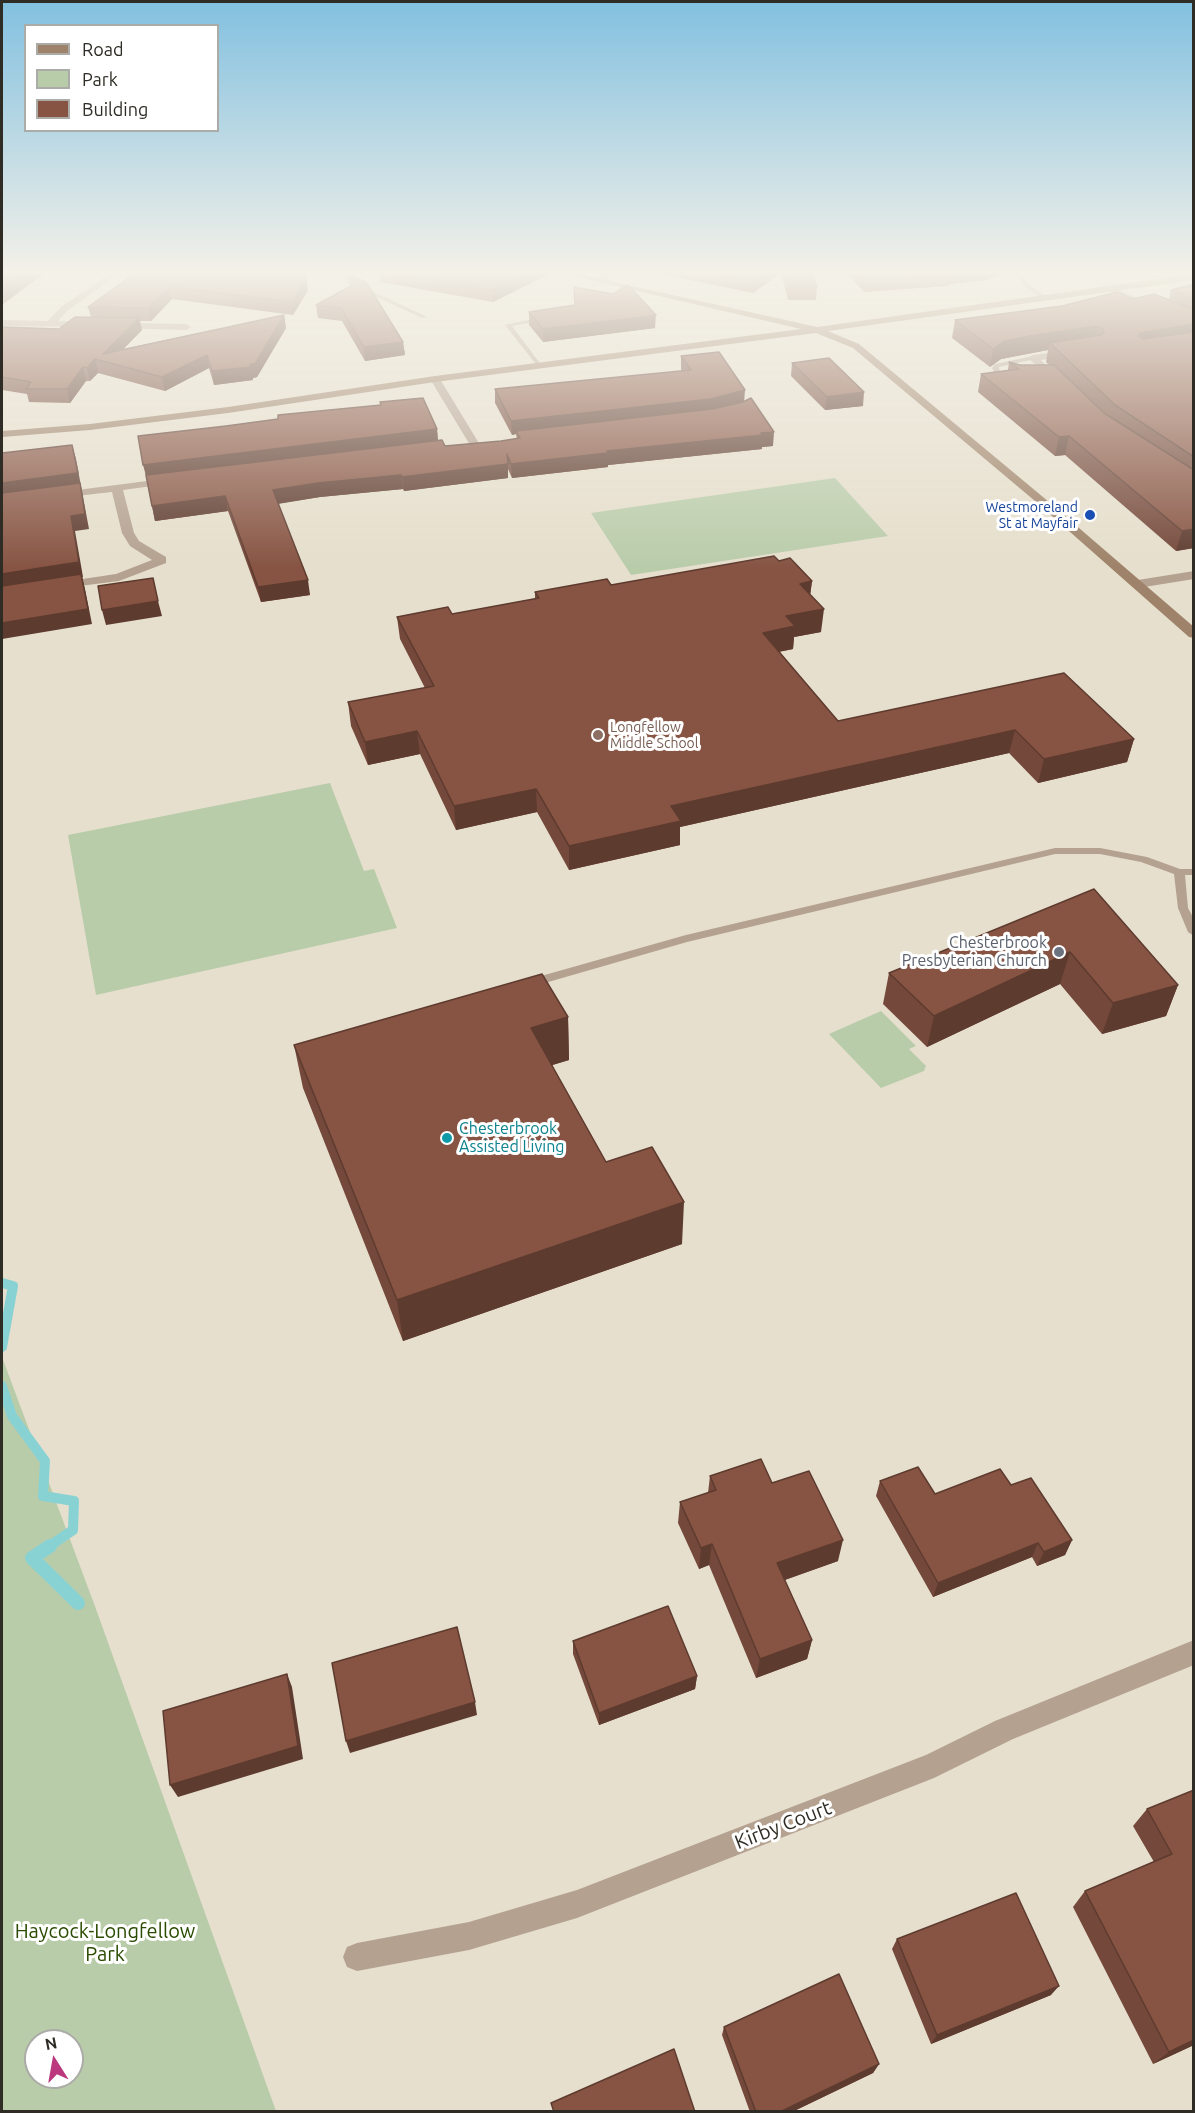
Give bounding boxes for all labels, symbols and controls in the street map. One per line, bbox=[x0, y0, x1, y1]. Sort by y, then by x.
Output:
legend bbox=[24, 24, 219, 132]
text: Road bbox=[82, 39, 124, 59]
text: Park bbox=[82, 69, 118, 89]
text: Building bbox=[82, 99, 148, 119]
place label: Westmoreland St at Mayfair bbox=[986, 499, 1078, 532]
marker: Westmoreland St at Mayfair bbox=[1083, 508, 1097, 522]
place label: Longfellow Middle School bbox=[610, 719, 698, 752]
marker: Longfellow Middle School bbox=[591, 728, 605, 742]
place label: Chesterbrook Presbyterian Church bbox=[902, 933, 1047, 971]
marker: Chesterbrook Presbyterian Church bbox=[1052, 945, 1066, 959]
place label: Chesterbrook Assisted Living bbox=[459, 1119, 564, 1157]
marker: Chesterbrook Assisted Living bbox=[440, 1131, 454, 1145]
street label: Kirby Court bbox=[731, 1796, 835, 1854]
park label: Haycock-Longfellow Park bbox=[15, 1919, 195, 1966]
north arrow bbox=[24, 2029, 84, 2089]
text: N bbox=[43, 2033, 59, 2053]

